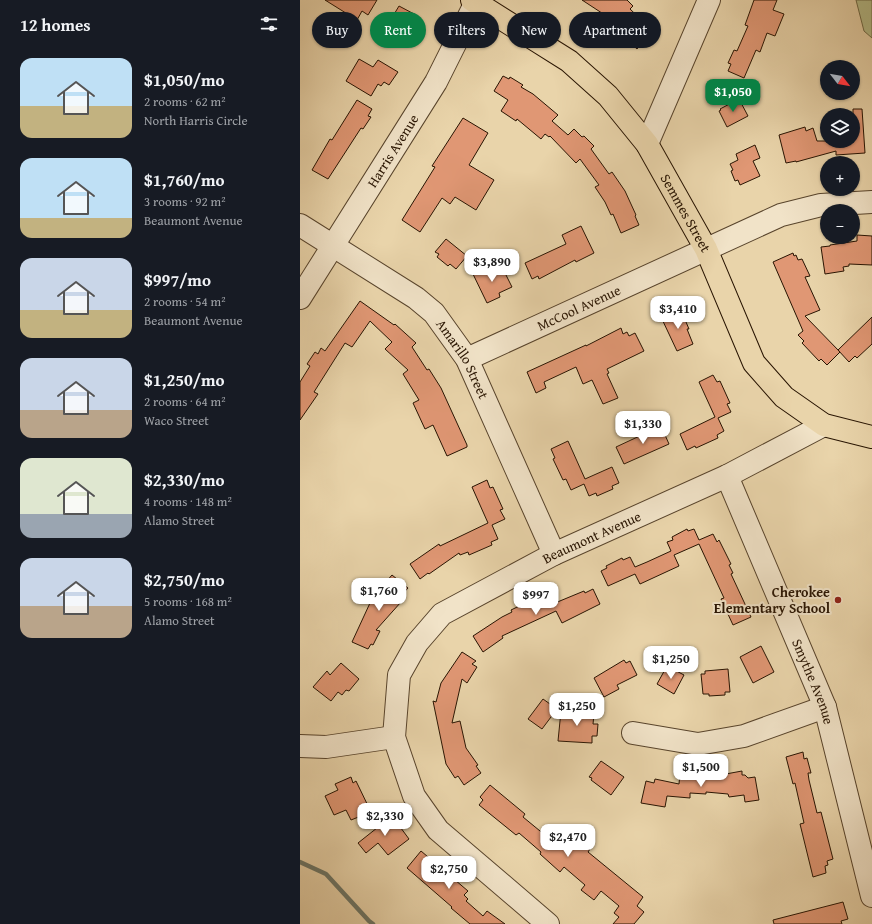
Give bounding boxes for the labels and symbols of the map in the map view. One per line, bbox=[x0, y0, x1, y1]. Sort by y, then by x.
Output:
north arrow bbox=[820, 60, 860, 100]
pin: $1,050 bbox=[700, 79, 766, 113]
street label: Harris Avenue bbox=[362, 110, 424, 191]
street label: Semmes Street bbox=[656, 170, 716, 256]
pin: $3,890 bbox=[459, 249, 525, 283]
street label: McCool Avenue bbox=[534, 280, 624, 336]
pin: $3,410 bbox=[645, 296, 711, 330]
street label: Amarillo Street bbox=[431, 315, 494, 402]
pin: $1,330 bbox=[610, 411, 676, 445]
street label: Beaumont Avenue bbox=[539, 506, 644, 568]
pin: $1,760 bbox=[346, 578, 412, 612]
pin: $997 bbox=[512, 582, 560, 616]
place label: Cherokee Elementary School bbox=[714, 582, 831, 618]
marker: Cherokee Elementary School bbox=[833, 595, 843, 605]
street label: Smythe Avenue bbox=[787, 636, 839, 727]
pin: $1,250 bbox=[638, 646, 704, 680]
pin: $1,250 bbox=[544, 693, 610, 727]
pin: $1,500 bbox=[668, 754, 734, 788]
pin: $2,330 bbox=[352, 803, 418, 837]
pin: $2,470 bbox=[535, 824, 601, 858]
pin: $2,750 bbox=[416, 856, 482, 890]

